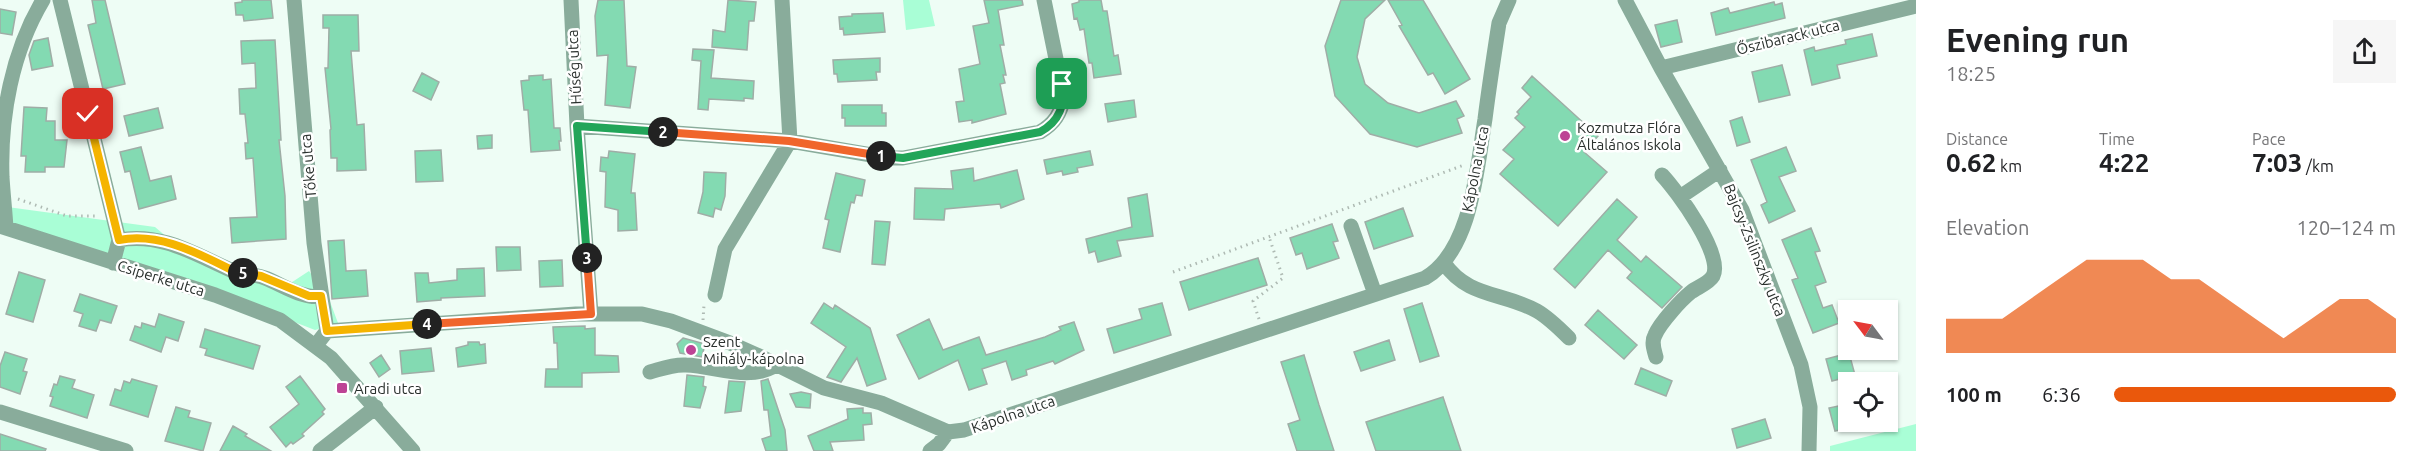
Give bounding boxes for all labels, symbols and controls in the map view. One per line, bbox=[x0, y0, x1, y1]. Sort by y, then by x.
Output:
street label: Őszibarack utca bbox=[1735, 16, 1841, 58]
button: share bbox=[2333, 20, 2396, 83]
text: Evening run bbox=[1946, 21, 2129, 58]
street label: Hűség utca bbox=[564, 29, 584, 105]
pin bbox=[1036, 58, 1087, 109]
text: 18:25 bbox=[1946, 62, 1996, 85]
icon: arrive bbox=[1045, 67, 1078, 100]
pin bbox=[62, 88, 113, 139]
icon: check bbox=[71, 97, 104, 130]
pin: 2 bbox=[648, 117, 678, 147]
place label: Kozmutza Flóra Általános Iskola bbox=[1577, 119, 1681, 153]
text: 2 bbox=[658, 123, 668, 141]
street label: Kápolna utca bbox=[1458, 125, 1492, 213]
marker: Kozmutza Flóra Általános Iskola bbox=[1558, 129, 1572, 143]
text: Distance bbox=[1946, 130, 2008, 148]
text: Time bbox=[2099, 130, 2135, 148]
text: Pace bbox=[2252, 130, 2286, 148]
street label: Tőke utca bbox=[297, 133, 319, 199]
pin: 1 bbox=[866, 141, 896, 171]
text: 1 bbox=[876, 147, 886, 165]
text: 0.62 bbox=[1946, 148, 1996, 177]
text: 4:22 bbox=[2099, 148, 2149, 177]
text: 7:03 bbox=[2252, 148, 2302, 177]
text: km bbox=[1996, 157, 2022, 175]
text: /km bbox=[2302, 157, 2334, 175]
street label: Bajcsy-Zsilinszky utca bbox=[1721, 181, 1789, 319]
text: Elevation bbox=[1946, 216, 2029, 239]
text: 120–124 m bbox=[2297, 216, 2396, 239]
pin: 3 bbox=[572, 243, 602, 273]
text: 3 bbox=[582, 249, 592, 267]
street label: Csiperke utca bbox=[115, 257, 207, 299]
pin: 5 bbox=[228, 258, 258, 288]
text: 5 bbox=[238, 264, 248, 282]
north arrow bbox=[1838, 300, 1898, 360]
map controls bbox=[1838, 300, 1898, 432]
pin: 4 bbox=[412, 309, 442, 339]
text: 4 bbox=[422, 315, 432, 333]
place label: Szent Mihály-kápolna bbox=[703, 333, 804, 367]
marker: Szent Mihály-kápolna bbox=[684, 343, 698, 357]
button: locate bbox=[1838, 372, 1898, 432]
place label: Aradi utca bbox=[354, 380, 422, 397]
marker: Aradi utca bbox=[335, 381, 349, 395]
text: 100 m bbox=[1946, 383, 2002, 406]
text: 6:36 bbox=[2042, 383, 2081, 406]
street label: Kápolna utca bbox=[969, 392, 1057, 436]

